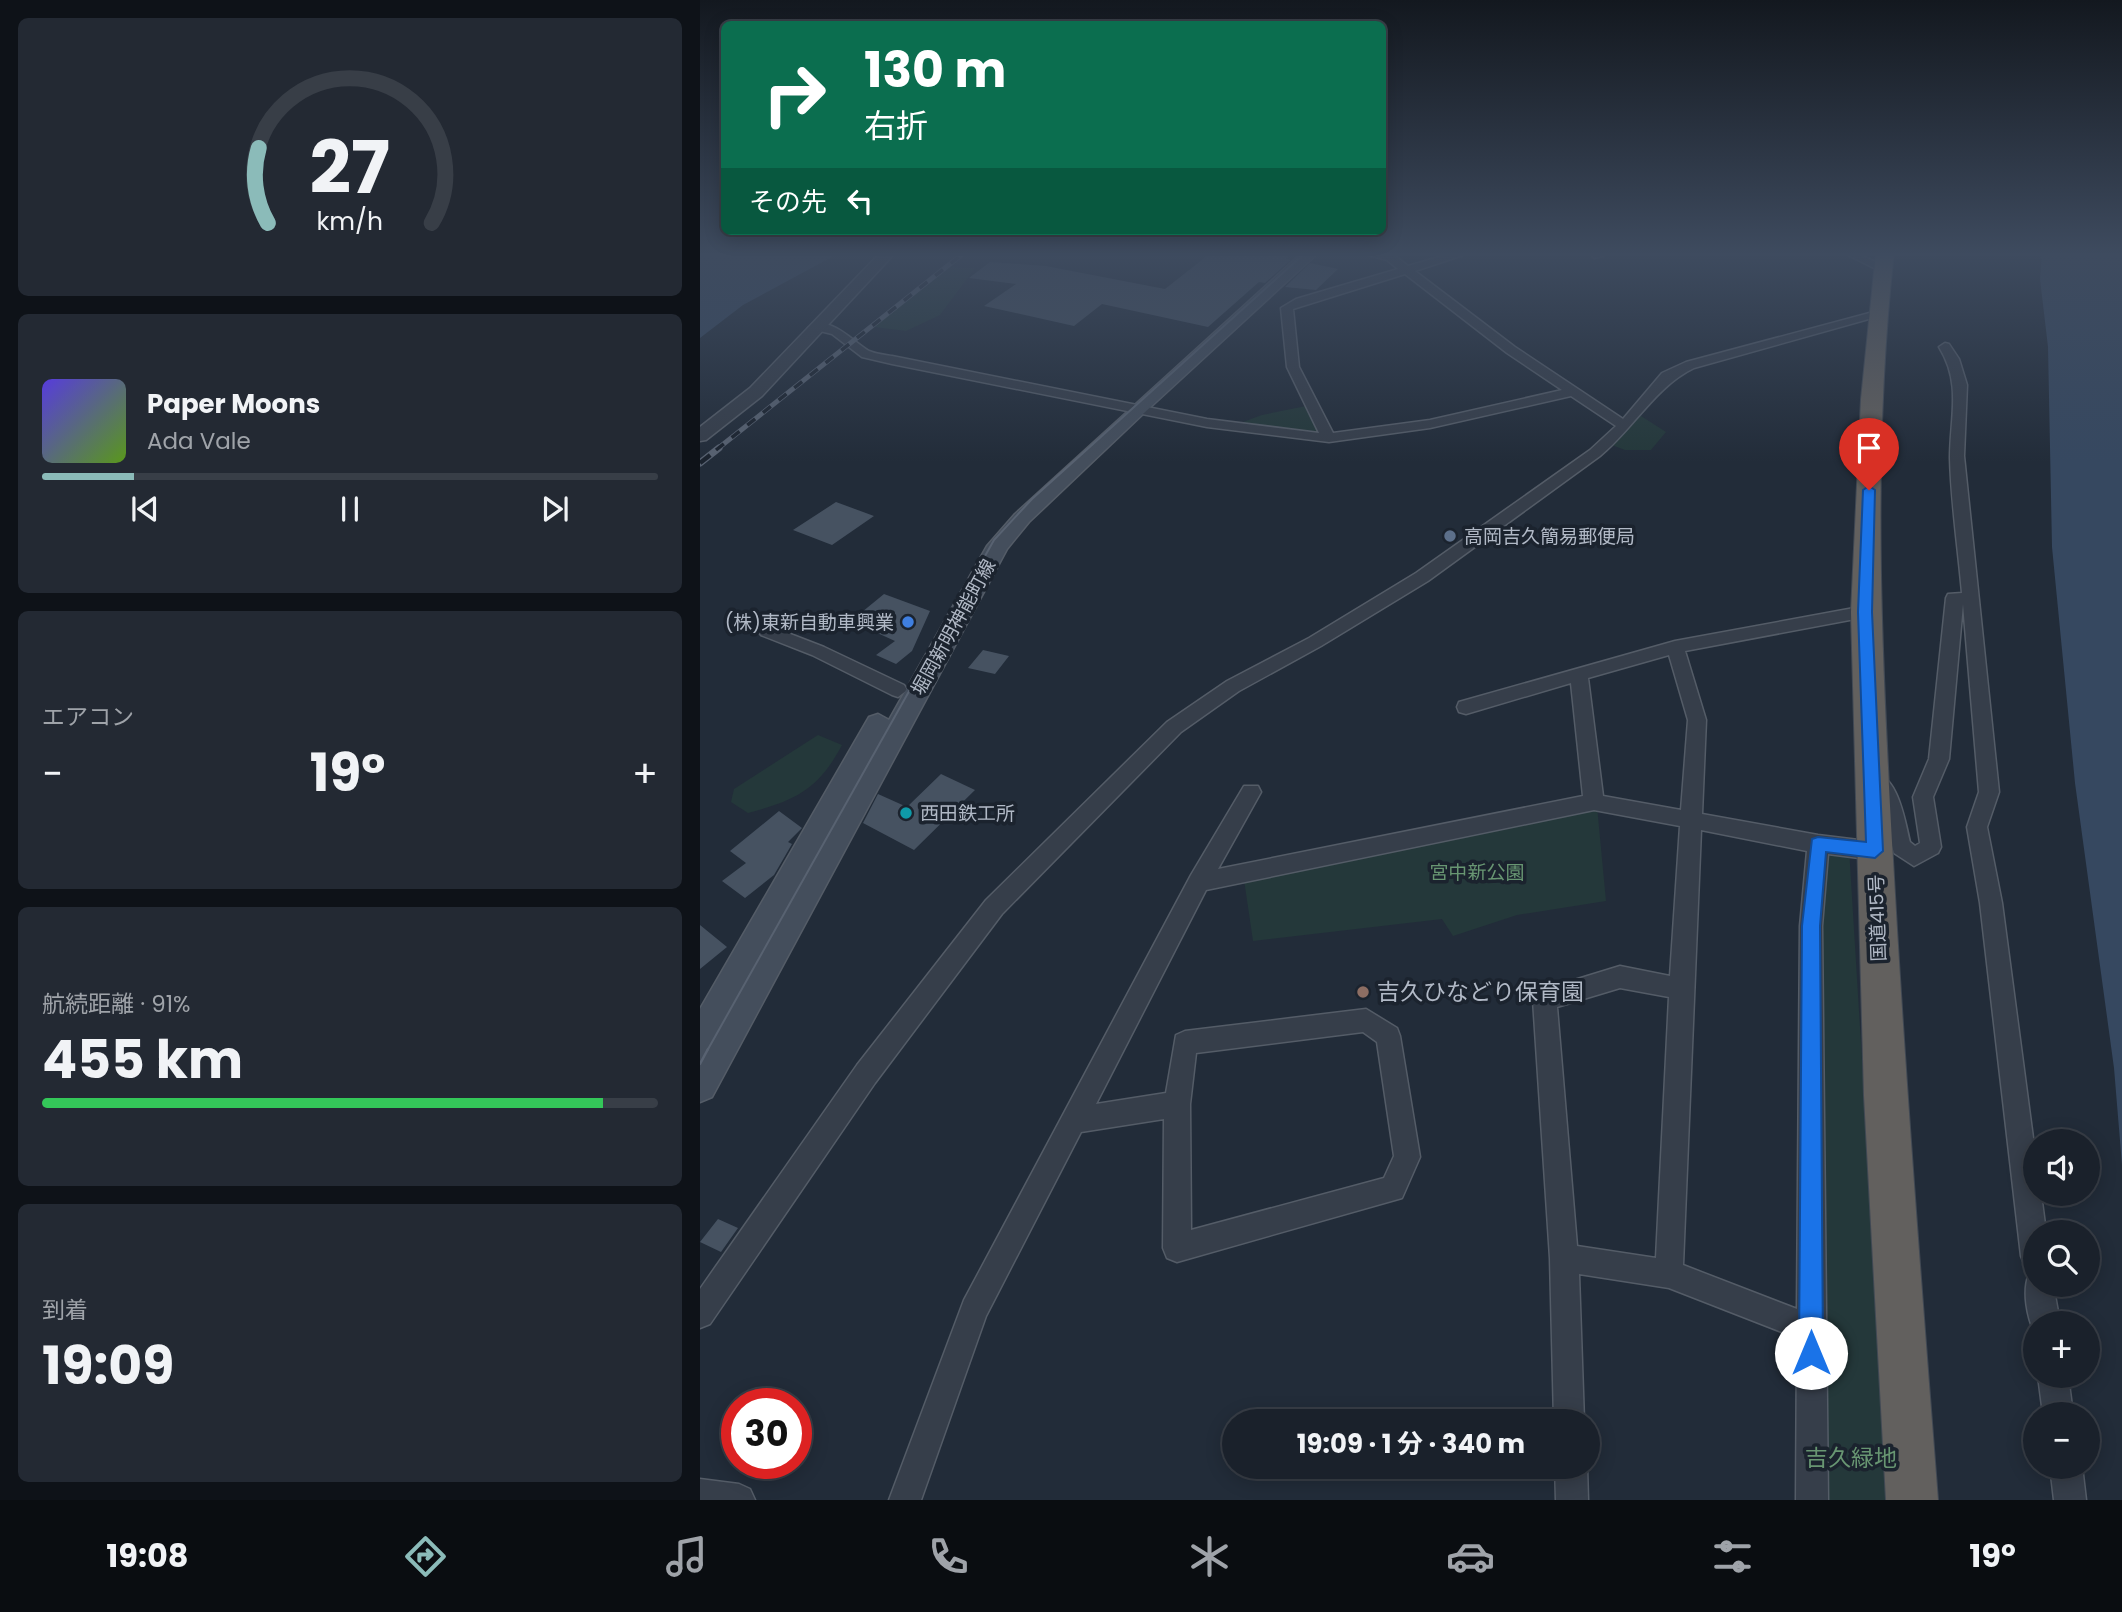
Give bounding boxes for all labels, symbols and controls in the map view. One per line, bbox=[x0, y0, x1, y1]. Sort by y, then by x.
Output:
text: 130 m bbox=[864, 36, 1006, 104]
icon: right bbox=[749, 49, 840, 140]
text: 右折 bbox=[864, 103, 928, 148]
text: 27 bbox=[310, 118, 390, 219]
icon: left bbox=[841, 182, 879, 220]
text: その先 bbox=[749, 184, 827, 220]
text: km/h bbox=[317, 204, 383, 239]
text: Paper Moons bbox=[147, 386, 320, 422]
pin bbox=[1839, 418, 1899, 490]
text: Ada Vale bbox=[147, 425, 251, 457]
icon: arrive bbox=[1850, 429, 1888, 467]
icon: previous bbox=[126, 490, 164, 528]
icon: pause bbox=[331, 490, 369, 528]
icon: next bbox=[536, 490, 574, 528]
place label: 高岡吉久簡易郵便局 bbox=[1464, 523, 1635, 550]
marker: 高岡吉久簡易郵便局 bbox=[1442, 528, 1458, 544]
street label: 堀岡新明神能町線 bbox=[905, 554, 1002, 700]
place label: (株)東新自動車興業 bbox=[725, 609, 894, 636]
marker: (株)東新自動車興業 bbox=[900, 614, 916, 630]
text: エアコン bbox=[42, 701, 134, 733]
text: 19° bbox=[310, 736, 385, 809]
text: − bbox=[42, 747, 63, 800]
text: + bbox=[632, 747, 658, 800]
place label: 西田鉄工所 bbox=[920, 800, 1015, 827]
marker: 西田鉄工所 bbox=[898, 805, 914, 821]
park label: 宮中新公園 bbox=[1429, 859, 1525, 886]
street label: 国道415号 bbox=[1862, 874, 1893, 962]
place label: 吉久ひなどり保育園 bbox=[1377, 976, 1584, 1008]
marker: 吉久ひなどり保育園 bbox=[1355, 984, 1371, 1000]
text: 航続距離 · 91% bbox=[42, 988, 190, 1020]
text: 455 km bbox=[42, 1023, 243, 1096]
map controls bbox=[2023, 1129, 2100, 1479]
button: sound bbox=[2023, 1129, 2100, 1206]
button: search bbox=[2023, 1220, 2100, 1297]
text: 到着 bbox=[42, 1294, 88, 1326]
button: + bbox=[2023, 1311, 2100, 1388]
position arrow bbox=[1774, 1316, 1848, 1390]
text: 19:09 bbox=[42, 1329, 174, 1402]
speed limit sign: 30 bbox=[721, 1388, 812, 1479]
button: − bbox=[2023, 1402, 2100, 1479]
text: 19:09 · 1 分 · 340 m bbox=[1297, 1426, 1525, 1462]
park label: 吉久緑地 bbox=[1805, 1442, 1897, 1474]
icon: directions bbox=[401, 1532, 450, 1581]
icon: music bbox=[662, 1532, 711, 1581]
icon: phone bbox=[924, 1532, 973, 1581]
icon: climate bbox=[1185, 1532, 1234, 1581]
icon: car bbox=[1446, 1532, 1495, 1581]
icon: filters bbox=[1708, 1532, 1757, 1581]
text: 19:08 bbox=[106, 1533, 189, 1578]
text: 19° bbox=[1969, 1533, 2016, 1578]

